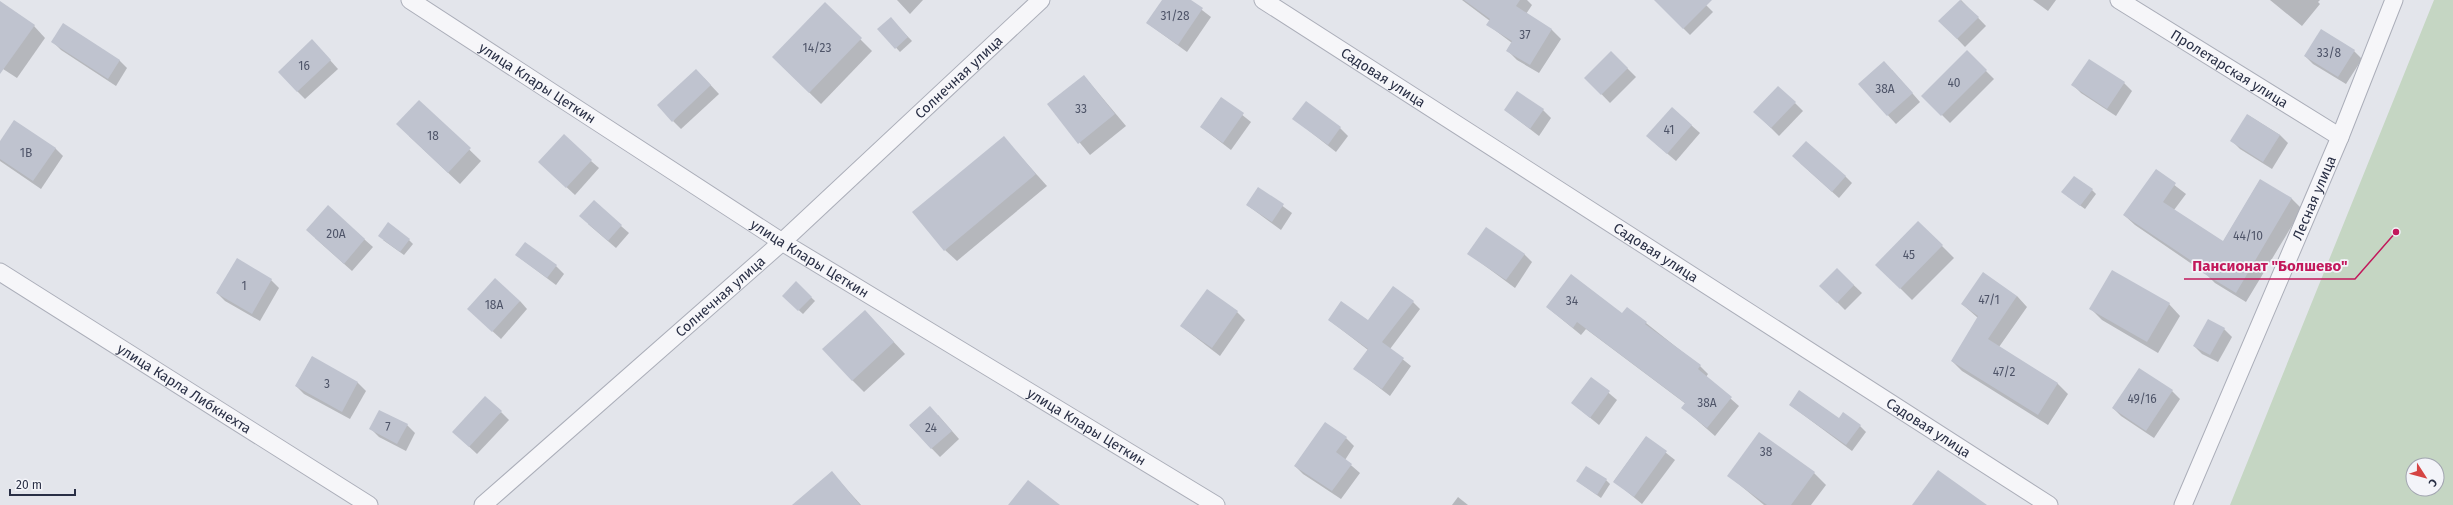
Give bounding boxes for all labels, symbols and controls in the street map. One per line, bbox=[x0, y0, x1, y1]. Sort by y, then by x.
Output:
house number: 31/28 bbox=[1160, 9, 1190, 23]
street label: Пролетарская улица bbox=[2168, 26, 2291, 111]
house number: 37 bbox=[1519, 28, 1531, 42]
street label: Солнечная улица bbox=[911, 32, 1006, 122]
street label: улица Клары Цеткин bbox=[476, 39, 599, 127]
house number: 14/23 bbox=[803, 41, 831, 55]
street label: Садовая улица bbox=[1338, 44, 1429, 111]
house number: 33/8 bbox=[2317, 46, 2342, 60]
house number: 16 bbox=[298, 59, 310, 73]
house number: 40 bbox=[1947, 76, 1961, 90]
house number: 38А bbox=[1875, 82, 1895, 96]
house number: 33 bbox=[1075, 102, 1087, 116]
house number: 41 bbox=[1664, 123, 1674, 137]
house number: 18 bbox=[427, 129, 439, 143]
house number: 1В bbox=[20, 146, 32, 160]
street label: Лесная улица bbox=[2289, 153, 2340, 243]
street label: улица Клары Цеткин bbox=[747, 215, 872, 301]
street label: Садовая улица bbox=[1610, 219, 1701, 286]
house number: 20А bbox=[326, 227, 346, 241]
house number: 44/10 bbox=[2233, 229, 2263, 243]
house number: 45 bbox=[1903, 248, 1915, 262]
street label: Солнечная улица bbox=[672, 252, 769, 340]
callout: Пансионат "Болшево" bbox=[2184, 252, 2355, 279]
text: Пансионат "Болшево" bbox=[2192, 257, 2348, 275]
house number: 1 bbox=[241, 279, 247, 293]
house number: 47/1 bbox=[1978, 293, 2000, 307]
house number: 34 bbox=[1566, 294, 1579, 308]
house number: 18А bbox=[485, 298, 503, 312]
street label: улица Карла Либкнехта bbox=[114, 340, 254, 437]
house number: 47/2 bbox=[1993, 365, 2015, 379]
house number: 3 bbox=[324, 377, 330, 391]
street label: улица Клары Цеткин bbox=[1024, 384, 1149, 469]
house number: 49/16 bbox=[2127, 392, 2157, 406]
street label: Садовая улица bbox=[1883, 394, 1974, 461]
house number: 38А bbox=[1697, 396, 1717, 410]
house number: 7 bbox=[385, 420, 391, 434]
house number: 24 bbox=[925, 421, 938, 435]
house number: 38 bbox=[1760, 445, 1773, 459]
north arrow bbox=[2405, 457, 2445, 497]
scale bar bbox=[10, 471, 75, 497]
text: С bbox=[2425, 476, 2440, 490]
text: 20 m bbox=[16, 478, 42, 492]

